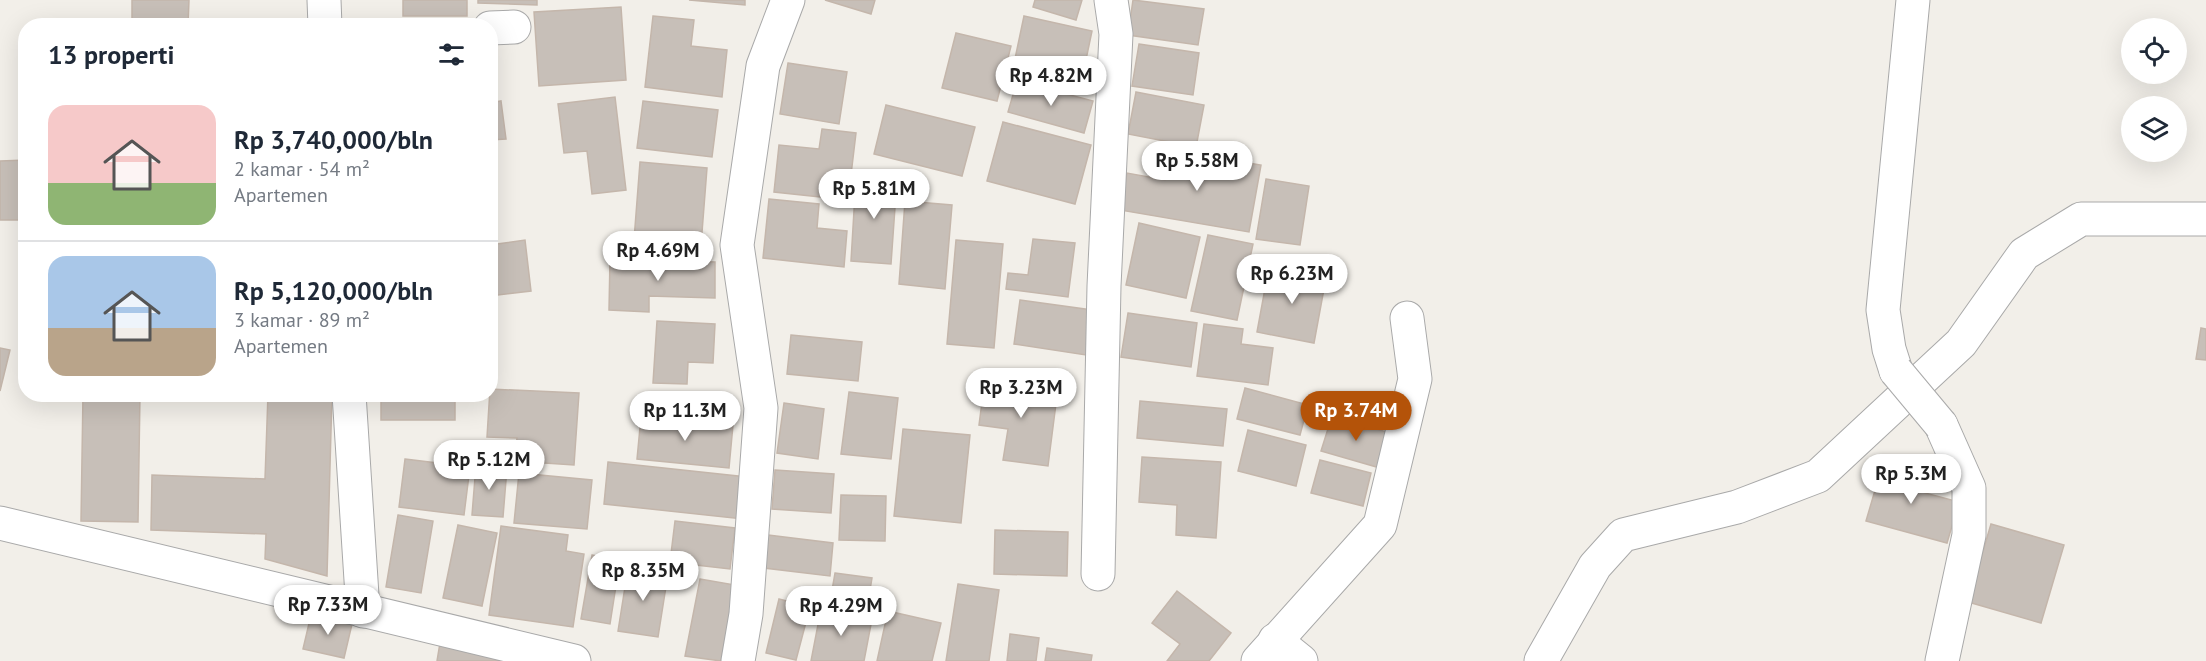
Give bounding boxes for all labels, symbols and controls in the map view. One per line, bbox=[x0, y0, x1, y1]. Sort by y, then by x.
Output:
map controls bbox=[2121, 18, 2187, 162]
button: locate bbox=[2121, 18, 2187, 84]
text: 13 properti bbox=[48, 38, 174, 71]
icon: filters bbox=[435, 38, 468, 71]
pin: Rp 4.82M bbox=[989, 56, 1113, 107]
text: Rp 4.82M bbox=[1010, 62, 1092, 88]
button: layers bbox=[2121, 96, 2187, 162]
text: Rp 3,740,000/bln bbox=[234, 123, 433, 156]
icon: home bbox=[96, 129, 168, 201]
pin: Rp 5.58M bbox=[1135, 141, 1259, 192]
text: Rp 5.58M bbox=[1156, 147, 1238, 173]
text: 2 kamar · 54 m² bbox=[234, 156, 370, 182]
pin: Rp 5.81M bbox=[812, 169, 936, 220]
text: Rp 5.81M bbox=[833, 175, 915, 201]
text: Apartemen bbox=[234, 182, 328, 208]
pin: Rp 4.69M bbox=[596, 231, 720, 282]
text: Rp 4.69M bbox=[617, 237, 699, 263]
pin: Rp 6.23M bbox=[1230, 254, 1354, 305]
text: Rp 6.23M bbox=[1251, 260, 1333, 286]
text: Rp 5,120,000/bln bbox=[234, 274, 433, 307]
icon: home bbox=[96, 280, 168, 352]
text: 3 kamar · 89 m² bbox=[234, 307, 370, 333]
text: Apartemen bbox=[234, 333, 328, 359]
pin: Rp 3.23M bbox=[959, 368, 1083, 419]
text: Rp 3.23M bbox=[980, 374, 1062, 400]
pin: Rp 11.3M bbox=[623, 391, 747, 442]
pin: Rp 3.74M bbox=[1294, 391, 1418, 442]
text: Rp 11.3M bbox=[644, 397, 726, 423]
text: Rp 3.74M bbox=[1315, 397, 1397, 423]
pin: Rp 5.12M bbox=[427, 440, 551, 491]
text: Rp 5.12M bbox=[448, 446, 530, 472]
pin: Rp 5.3M bbox=[1856, 454, 1966, 505]
text: Rp 5.3M bbox=[1875, 460, 1947, 486]
pin: Rp 8.35M bbox=[581, 551, 705, 602]
text: Rp 8.35M bbox=[602, 557, 684, 583]
pin: Rp 7.33M bbox=[266, 585, 390, 636]
pin: Rp 4.29M bbox=[779, 586, 903, 637]
text: Rp 7.33M bbox=[288, 591, 368, 617]
text: Rp 4.29M bbox=[800, 592, 882, 618]

